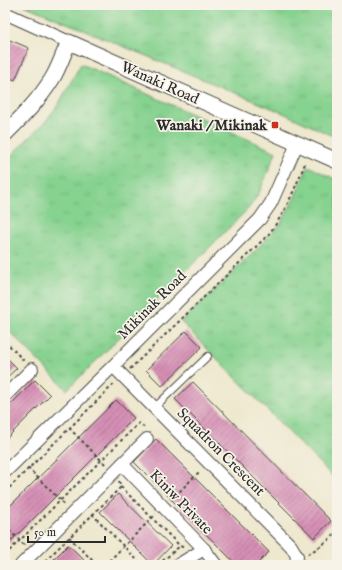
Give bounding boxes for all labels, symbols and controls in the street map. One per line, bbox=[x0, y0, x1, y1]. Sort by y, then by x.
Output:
street label: Wanaki Road bbox=[118, 57, 203, 109]
place label: Wanaki / Mikinak bbox=[155, 116, 268, 135]
marker: Wanaki / Mikinak bbox=[270, 120, 280, 130]
street label: Mikinak Road bbox=[114, 266, 191, 343]
street label: Squadron Crescent bbox=[173, 404, 269, 500]
street label: Kiniw Private bbox=[145, 466, 217, 539]
scale bar bbox=[28, 518, 105, 544]
text: 50 m bbox=[34, 525, 56, 540]

